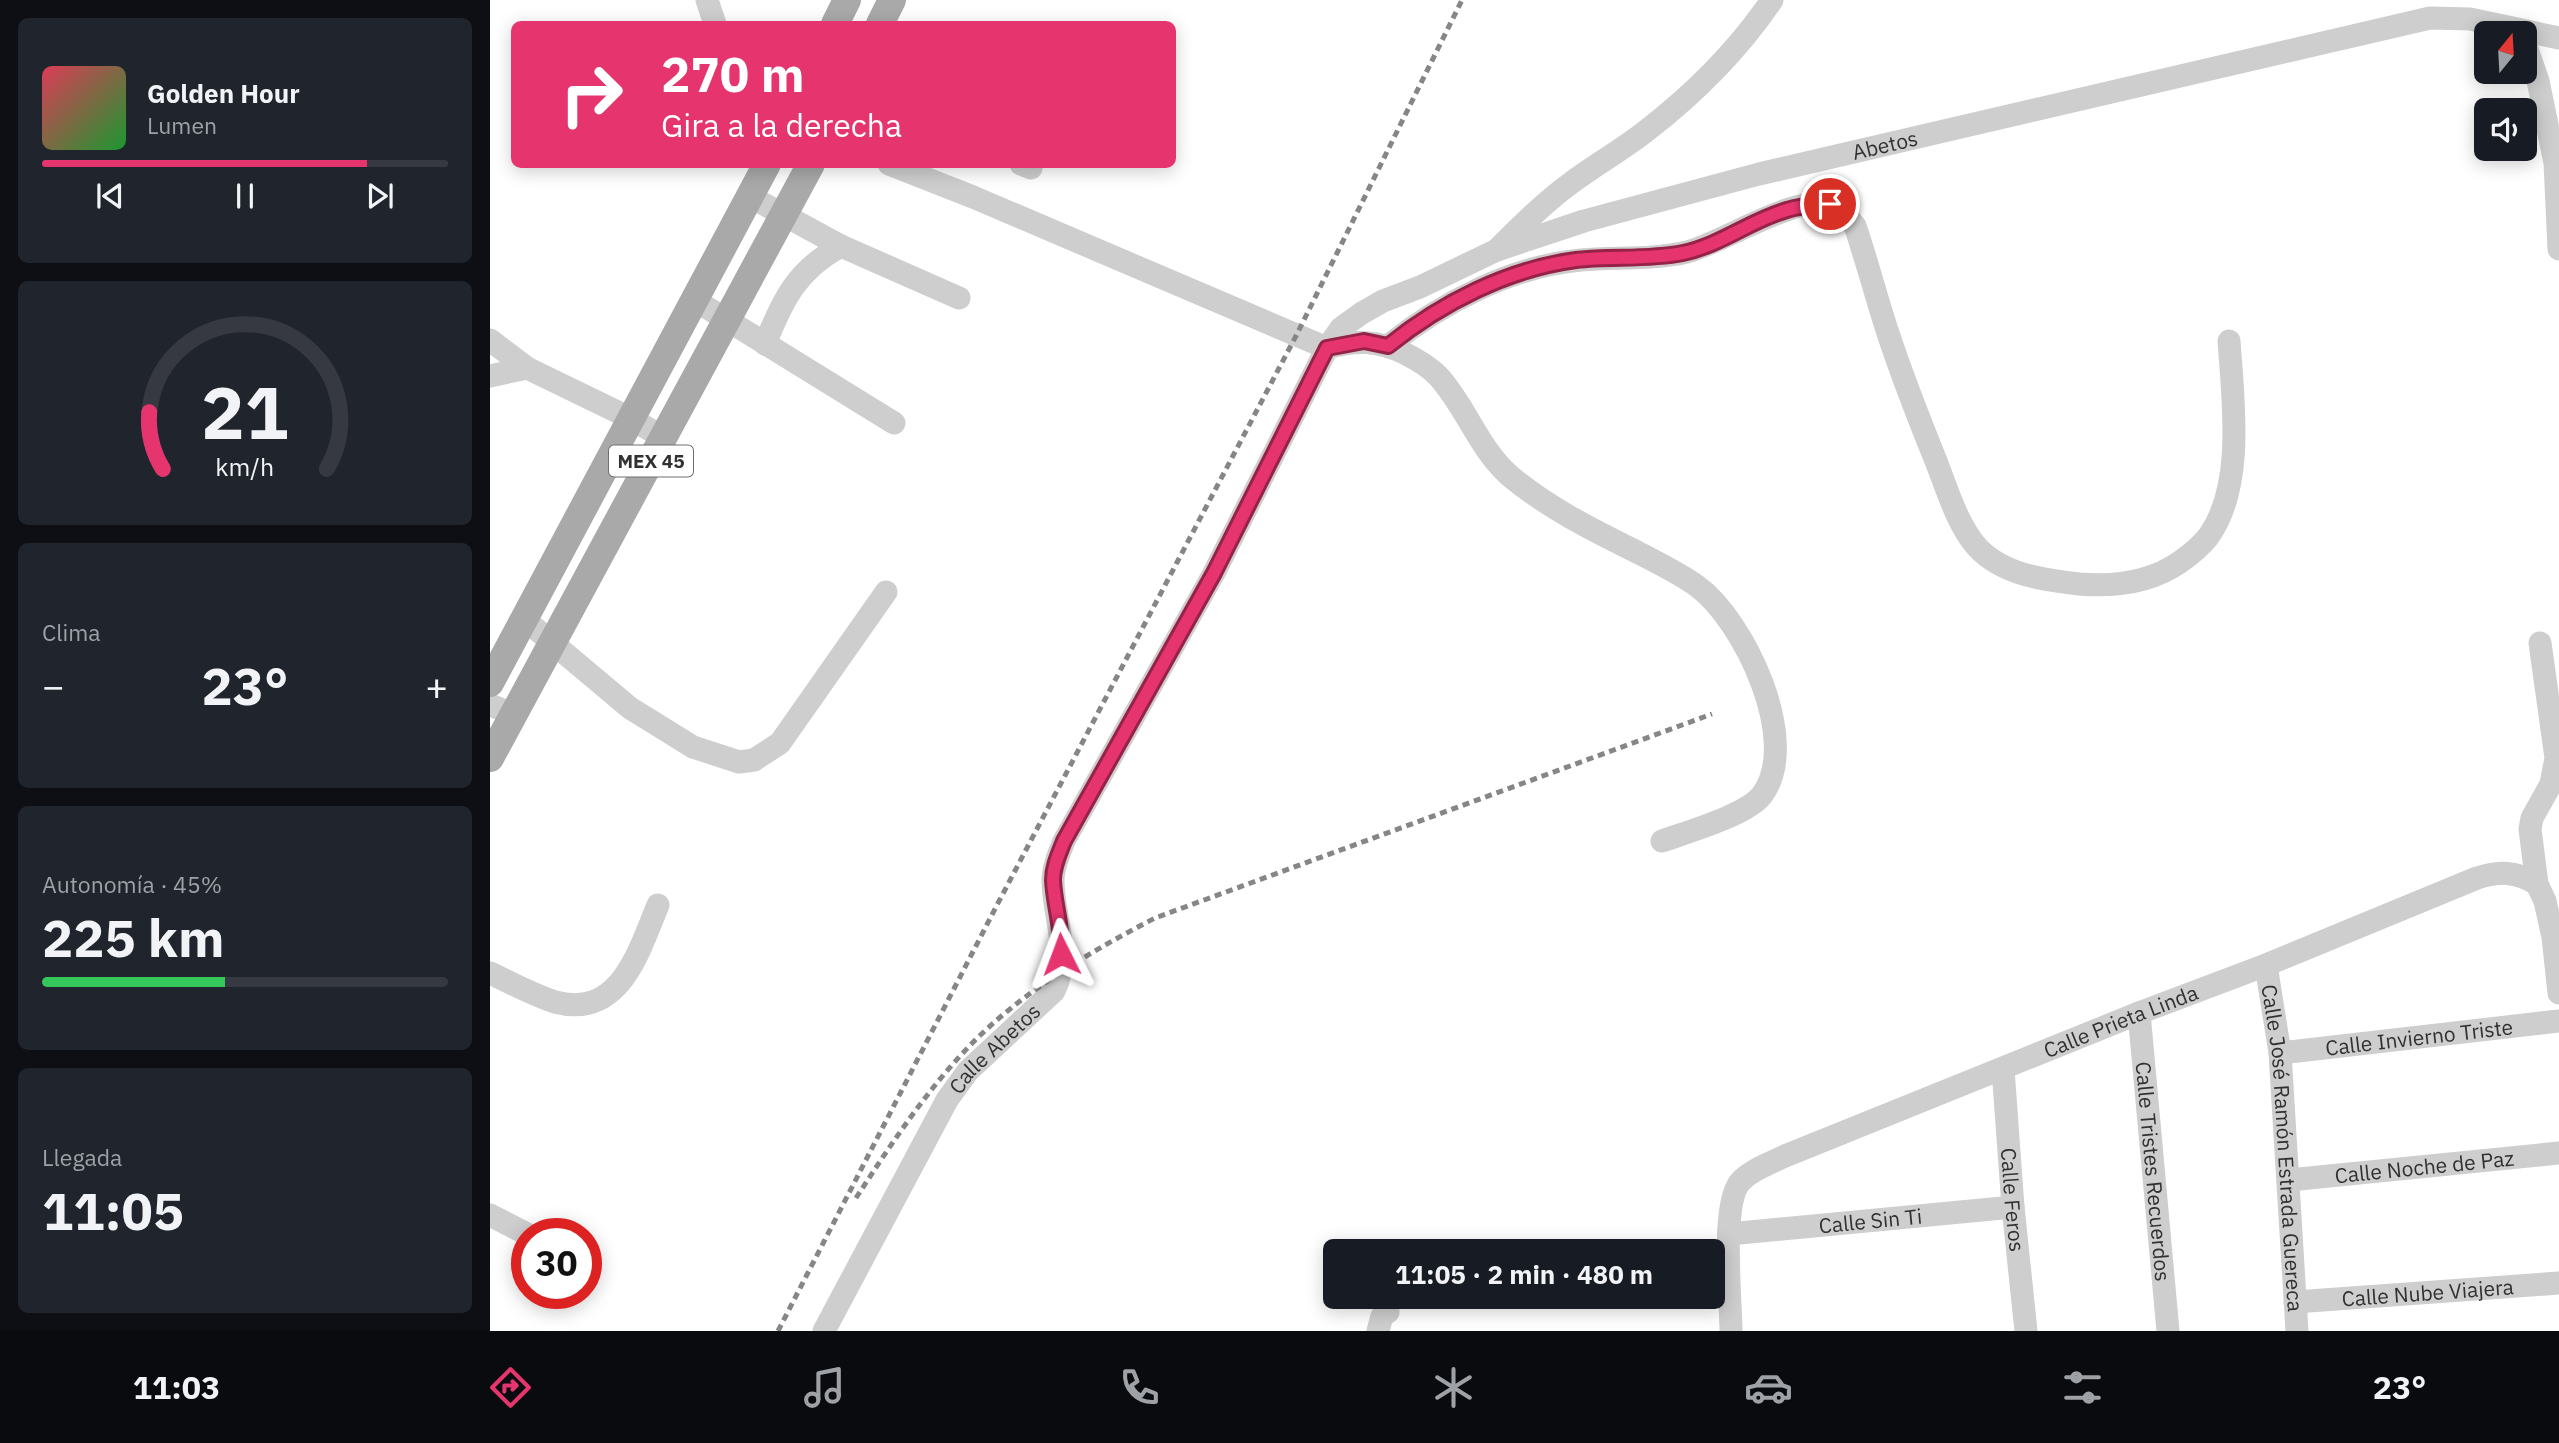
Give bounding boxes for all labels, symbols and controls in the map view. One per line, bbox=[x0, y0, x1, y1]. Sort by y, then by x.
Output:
north arrow bbox=[2474, 21, 2538, 84]
map controls bbox=[2474, 21, 2537, 161]
text: 270 m bbox=[661, 42, 805, 105]
icon: right bbox=[546, 49, 637, 140]
text: Golden Hour bbox=[147, 76, 300, 110]
button: sound bbox=[2474, 98, 2537, 161]
text: Gira a la derecha bbox=[661, 104, 902, 146]
text: Lumen bbox=[147, 110, 217, 140]
street label: Abetos bbox=[1849, 124, 1920, 166]
pin bbox=[1800, 174, 1860, 234]
icon: previous bbox=[91, 177, 129, 215]
icon: pause bbox=[226, 177, 264, 215]
icon: next bbox=[361, 177, 399, 215]
icon: arrive bbox=[1811, 185, 1849, 223]
text: 21 bbox=[201, 364, 289, 459]
road number: MEX 45 bbox=[609, 446, 693, 476]
text: km/h bbox=[216, 450, 274, 483]
text: Clima bbox=[42, 617, 101, 647]
text: 23° bbox=[202, 652, 288, 719]
text: − bbox=[42, 661, 65, 710]
text: + bbox=[425, 661, 448, 710]
text: Autonomía · 45% bbox=[42, 869, 222, 899]
text: 225 km bbox=[42, 904, 224, 971]
position arrow bbox=[1024, 917, 1098, 991]
street label: Calle Prieta Linda bbox=[2039, 978, 2202, 1064]
street label: Calle José Ramón Estrada Guereca bbox=[2255, 982, 2310, 1313]
street label: Calle Abetos bbox=[942, 997, 1046, 1099]
street label: Calle Invierno Triste bbox=[2324, 1012, 2514, 1062]
street label: Calle Tristes Recuerdos bbox=[2129, 1060, 2177, 1283]
text: Llegada bbox=[42, 1142, 122, 1172]
street label: Calle Noche de Paz bbox=[2333, 1144, 2515, 1189]
street label: Calle Feros bbox=[1995, 1147, 2032, 1253]
text: 11:05 bbox=[42, 1177, 184, 1244]
street label: Calle Sin Ti bbox=[1817, 1202, 1923, 1239]
speed limit sign: 30 bbox=[511, 1218, 602, 1309]
text: 11:05 · 2 min · 480 m bbox=[1395, 1257, 1653, 1291]
street label: Calle Nube Viajera bbox=[2341, 1272, 2515, 1313]
icon: directions bbox=[486, 1363, 535, 1412]
icon: music bbox=[800, 1363, 849, 1412]
icon: phone bbox=[1115, 1363, 1164, 1412]
icon: climate bbox=[1429, 1363, 1478, 1412]
icon: car bbox=[1744, 1363, 1793, 1412]
icon: filters bbox=[2058, 1363, 2107, 1412]
text: 11:03 bbox=[133, 1366, 220, 1408]
text: 23° bbox=[2373, 1366, 2426, 1408]

